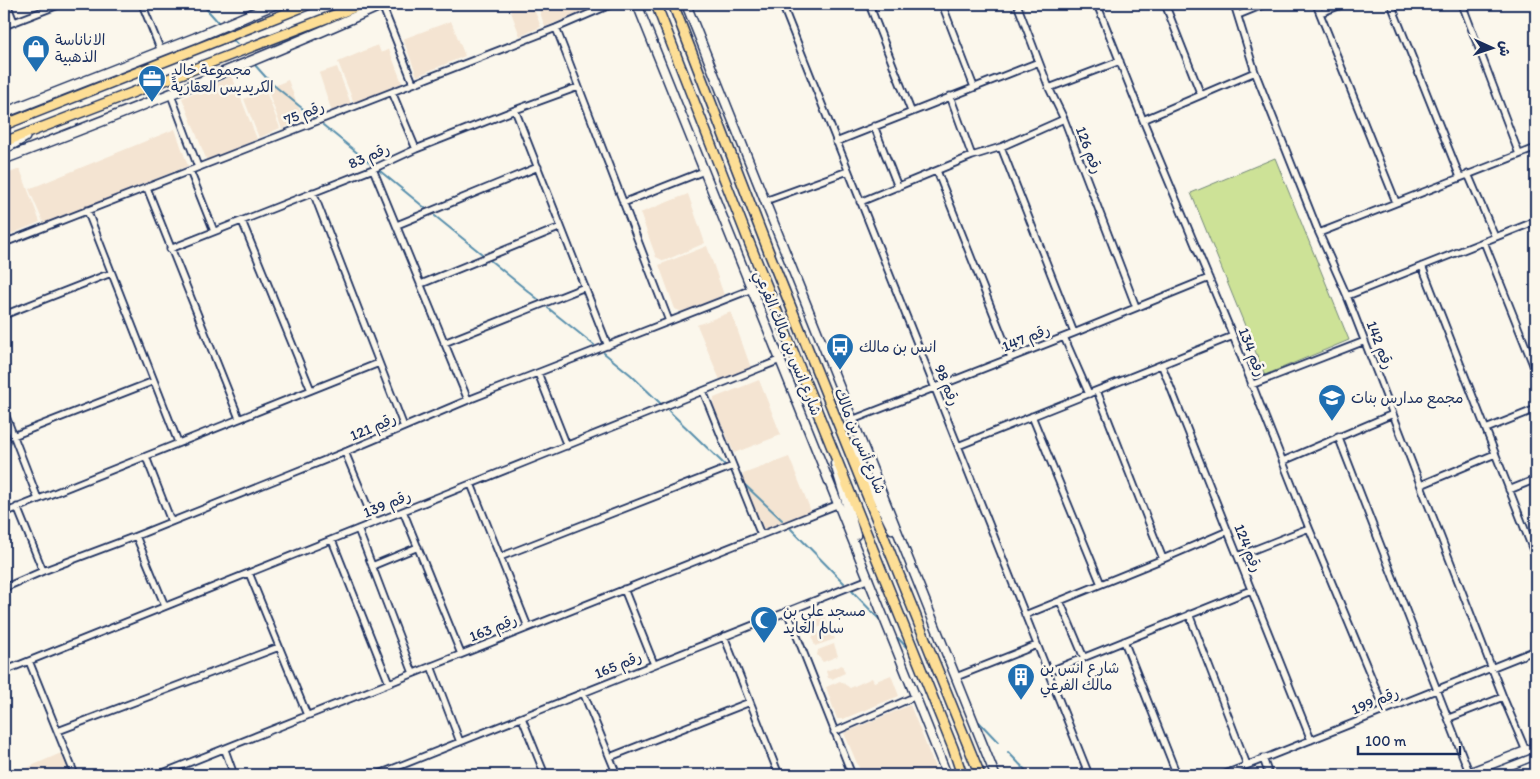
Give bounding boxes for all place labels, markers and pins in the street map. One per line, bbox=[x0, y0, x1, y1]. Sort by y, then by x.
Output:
place label: الاناناسة الذهبية bbox=[55, 31, 106, 66]
shop icon: الاناناسة الذهبية bbox=[21, 34, 51, 73]
place label: مجموعة خالد الكريديس العقاريةً bbox=[171, 61, 274, 96]
office icon: مجموعة خالد الكريديس العقاريةً bbox=[137, 64, 167, 103]
bus stop icon: انس بن مالك bbox=[825, 332, 855, 371]
place label: انس بن مالك bbox=[859, 338, 936, 356]
school or university icon: مجمع مدارس بنات bbox=[1317, 383, 1347, 422]
place label: مجمع مدارس بنات bbox=[1351, 389, 1464, 409]
place label: مسجد علي بن سالم العايد bbox=[783, 602, 866, 639]
mosque icon: مسجد علي بن سالم العايد bbox=[749, 605, 779, 644]
place label: شارع انس بن مالك الفرعي bbox=[1040, 659, 1119, 698]
building icon: شارع انس بن مالك الفرعي bbox=[1006, 662, 1036, 701]

